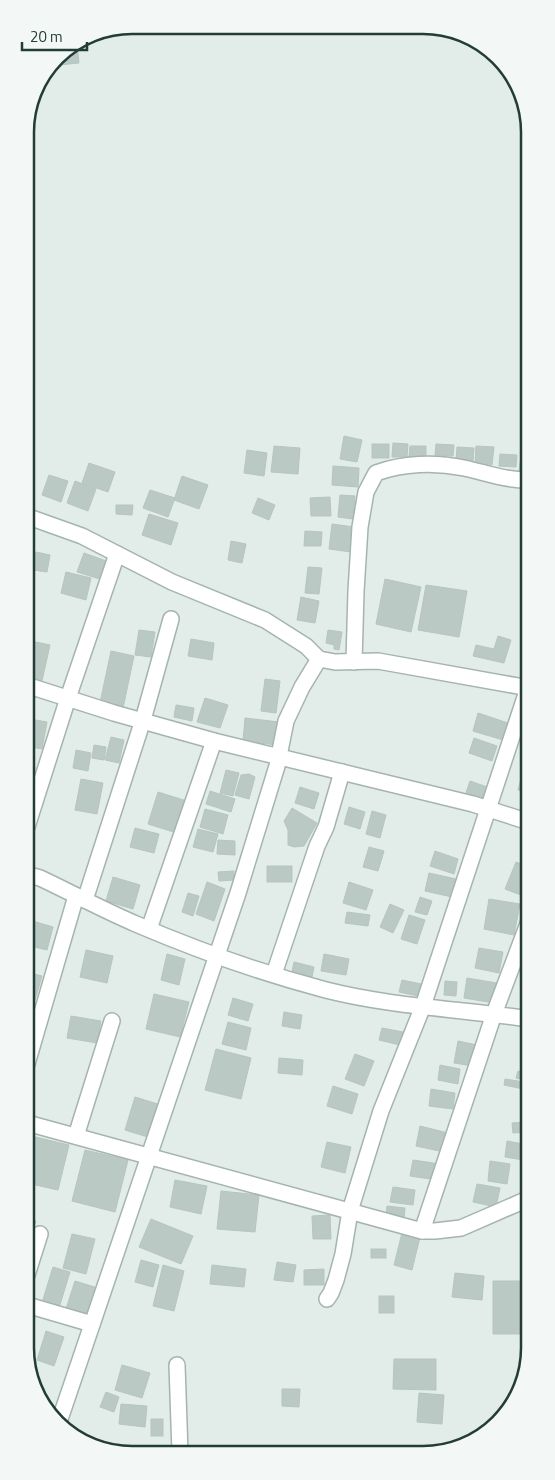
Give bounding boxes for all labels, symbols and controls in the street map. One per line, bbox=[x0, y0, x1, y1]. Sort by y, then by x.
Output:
scale bar bbox=[22, 20, 88, 52]
text: 20 m bbox=[30, 25, 63, 48]

